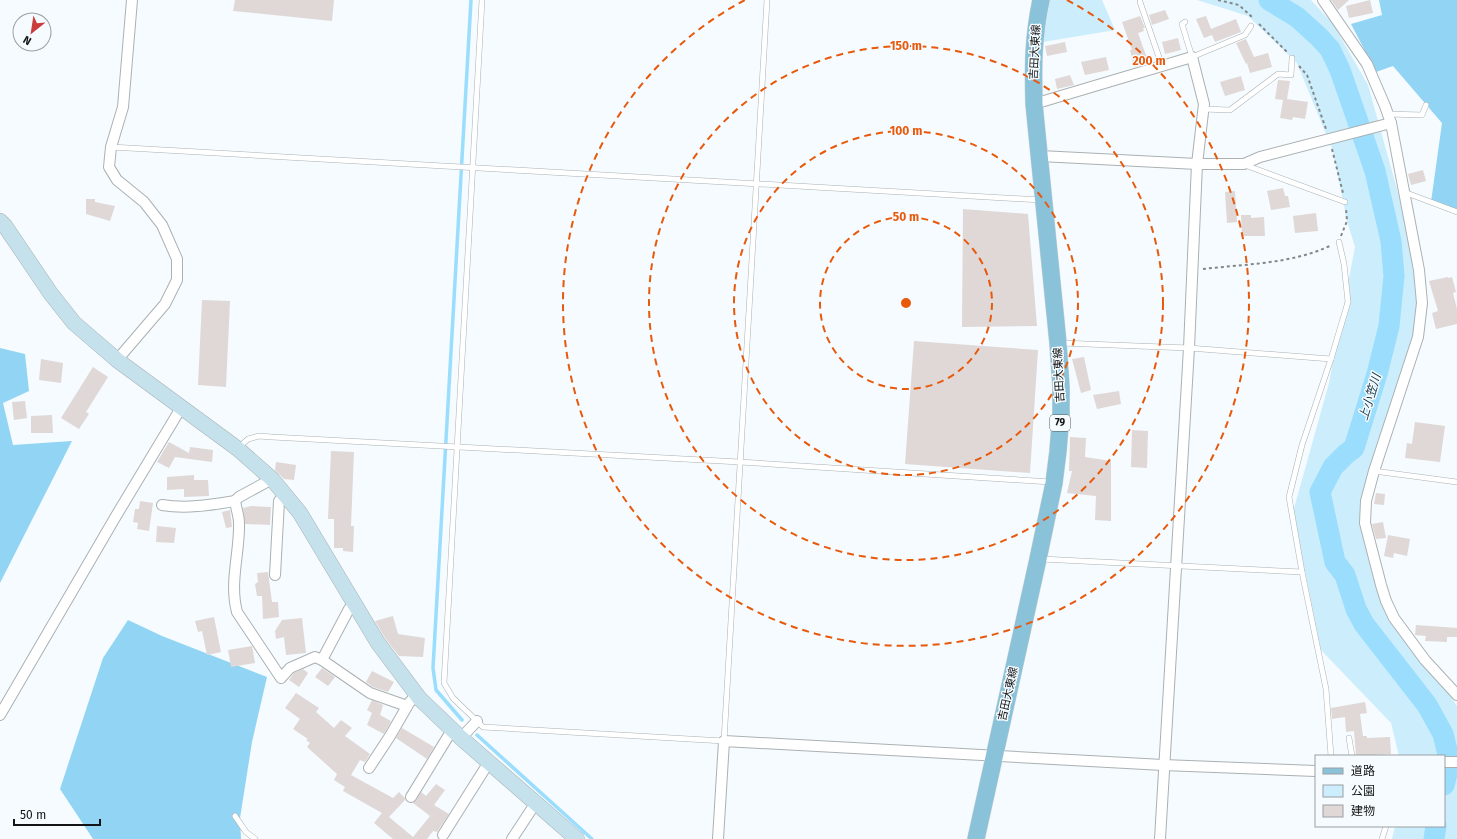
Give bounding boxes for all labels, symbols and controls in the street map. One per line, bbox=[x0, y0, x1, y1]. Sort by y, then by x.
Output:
north arrow bbox=[12, 12, 52, 52]
street label: 吉田大東線 bbox=[1027, 24, 1043, 80]
text: N bbox=[21, 33, 34, 48]
text: 150 m bbox=[890, 39, 922, 53]
text: 200 m bbox=[1132, 54, 1166, 68]
text: 100 m bbox=[890, 124, 922, 138]
text: 50 m bbox=[893, 210, 919, 224]
centre of rings bbox=[899, 296, 913, 310]
street label: 吉田大東線 bbox=[1051, 347, 1067, 403]
water label: 上小笠川 bbox=[1356, 370, 1384, 422]
road number: 79 bbox=[1050, 415, 1070, 431]
street label: 吉田大東線 bbox=[995, 666, 1021, 722]
legend bbox=[1315, 755, 1445, 827]
text: 道路 bbox=[1351, 764, 1375, 778]
text: 公園 bbox=[1351, 784, 1375, 798]
scale bar bbox=[14, 801, 100, 827]
text: 建物 bbox=[1351, 804, 1375, 818]
text: 50 m bbox=[20, 808, 46, 822]

